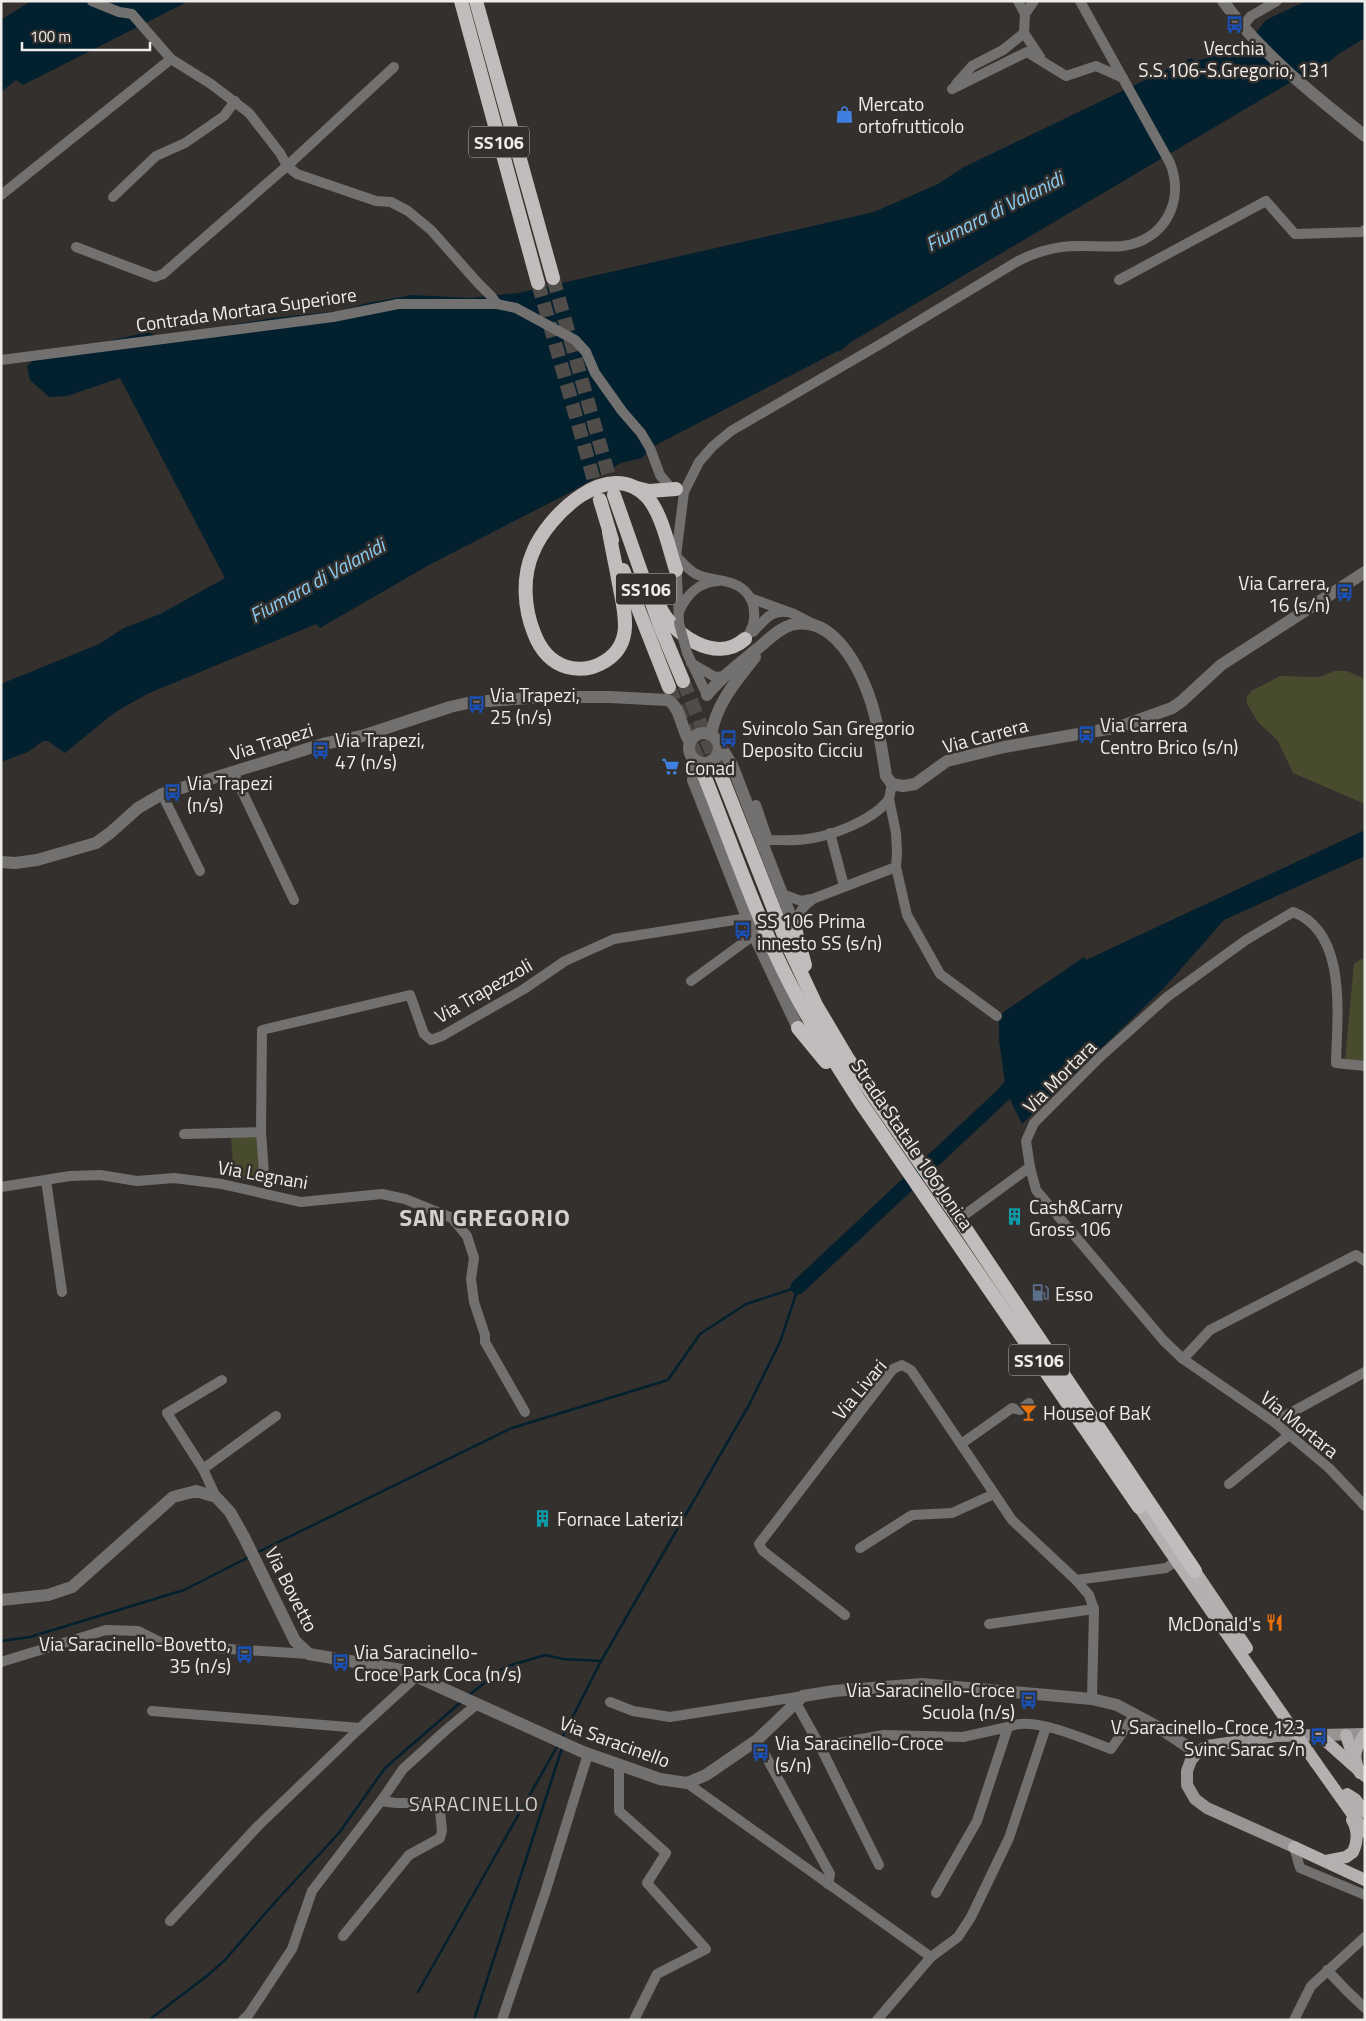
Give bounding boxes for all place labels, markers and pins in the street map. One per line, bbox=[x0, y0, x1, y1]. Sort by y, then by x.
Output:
bus stop icon: Vecchia S.S.106-S.Gregorio, 131 bbox=[1224, 14, 1244, 34]
place label: Vecchia S.S.106-S.Gregorio, 131 bbox=[1138, 33, 1330, 84]
place label: Mercato ortofrutticolo bbox=[858, 89, 964, 140]
shop icon: Mercato ortofrutticolo bbox=[834, 104, 854, 124]
place label: Via Carrera, 16 (s/n) bbox=[1238, 568, 1330, 619]
bus stop icon: Via Carrera, 16 (s/n) bbox=[1334, 583, 1354, 603]
place label: Via Trapezi, 25 (n/s) bbox=[490, 680, 580, 731]
bus stop icon: Via Trapezi, 25 (n/s) bbox=[466, 695, 486, 715]
place label: Via Carrera Centro Brico (s/n) bbox=[1100, 710, 1238, 761]
place label: Svincolo San Gregorio Deposito Cicciu bbox=[742, 713, 915, 764]
place label: Via Trapezi, 47 (n/s) bbox=[335, 725, 425, 776]
bus stop icon: Via Carrera Centro Brico (s/n) bbox=[1076, 725, 1096, 745]
bus stop icon: Svincolo San Gregorio Deposito Cicciu bbox=[718, 728, 738, 748]
bus stop icon: Via Trapezi, 47 (n/s) bbox=[311, 740, 331, 760]
place label: Conad bbox=[685, 753, 735, 782]
supermarket icon: Conad bbox=[661, 757, 681, 777]
place label: Via Trapezi (n/s) bbox=[187, 768, 273, 819]
bus stop icon: Via Trapezi (n/s) bbox=[163, 783, 183, 803]
place label: SS 106 Prima innesto SS (s/n) bbox=[757, 906, 882, 957]
bus stop icon: SS 106 Prima innesto SS (s/n) bbox=[733, 921, 753, 941]
place label: Cash&Carry Gross 106 bbox=[1029, 1192, 1123, 1243]
building icon: Cash&Carry Gross 106 bbox=[1005, 1207, 1025, 1227]
place label: Esso bbox=[1055, 1279, 1093, 1308]
fuel station icon: Esso bbox=[1031, 1283, 1051, 1303]
place label: House of BaK bbox=[1043, 1398, 1151, 1427]
bar icon: House of BaK bbox=[1019, 1402, 1039, 1422]
place label: Fornace Laterizi bbox=[557, 1504, 683, 1533]
building icon: Fornace Laterizi bbox=[533, 1508, 553, 1528]
place label: McDonald's bbox=[1168, 1609, 1261, 1638]
restaurant icon: McDonald's bbox=[1265, 1613, 1285, 1633]
place label: Via Saracinello-Bovetto, 35 (n/s) bbox=[39, 1629, 231, 1680]
place label: Via Saracinello- Croce Park Coca (n/s) bbox=[354, 1637, 522, 1688]
bus stop icon: Via Saracinello-Bovetto, 35 (n/s) bbox=[235, 1644, 255, 1664]
bus stop icon: Via Saracinello- Croce Park Coca (n/s) bbox=[330, 1652, 350, 1672]
place label: Via Saracinello-Croce Scuola (n/s) bbox=[846, 1675, 1015, 1726]
bus stop icon: Via Saracinello-Croce Scuola (n/s) bbox=[1019, 1690, 1039, 1710]
place label: V. Saracinello-Croce,123 Svinc Sarac s/n bbox=[1111, 1712, 1305, 1763]
bus stop icon: V. Saracinello-Croce,123 Svinc Sarac s/n bbox=[1309, 1727, 1329, 1747]
place label: Via Saracinello-Croce (s/n) bbox=[775, 1728, 944, 1779]
bus stop icon: Via Saracinello-Croce (s/n) bbox=[751, 1743, 771, 1763]

